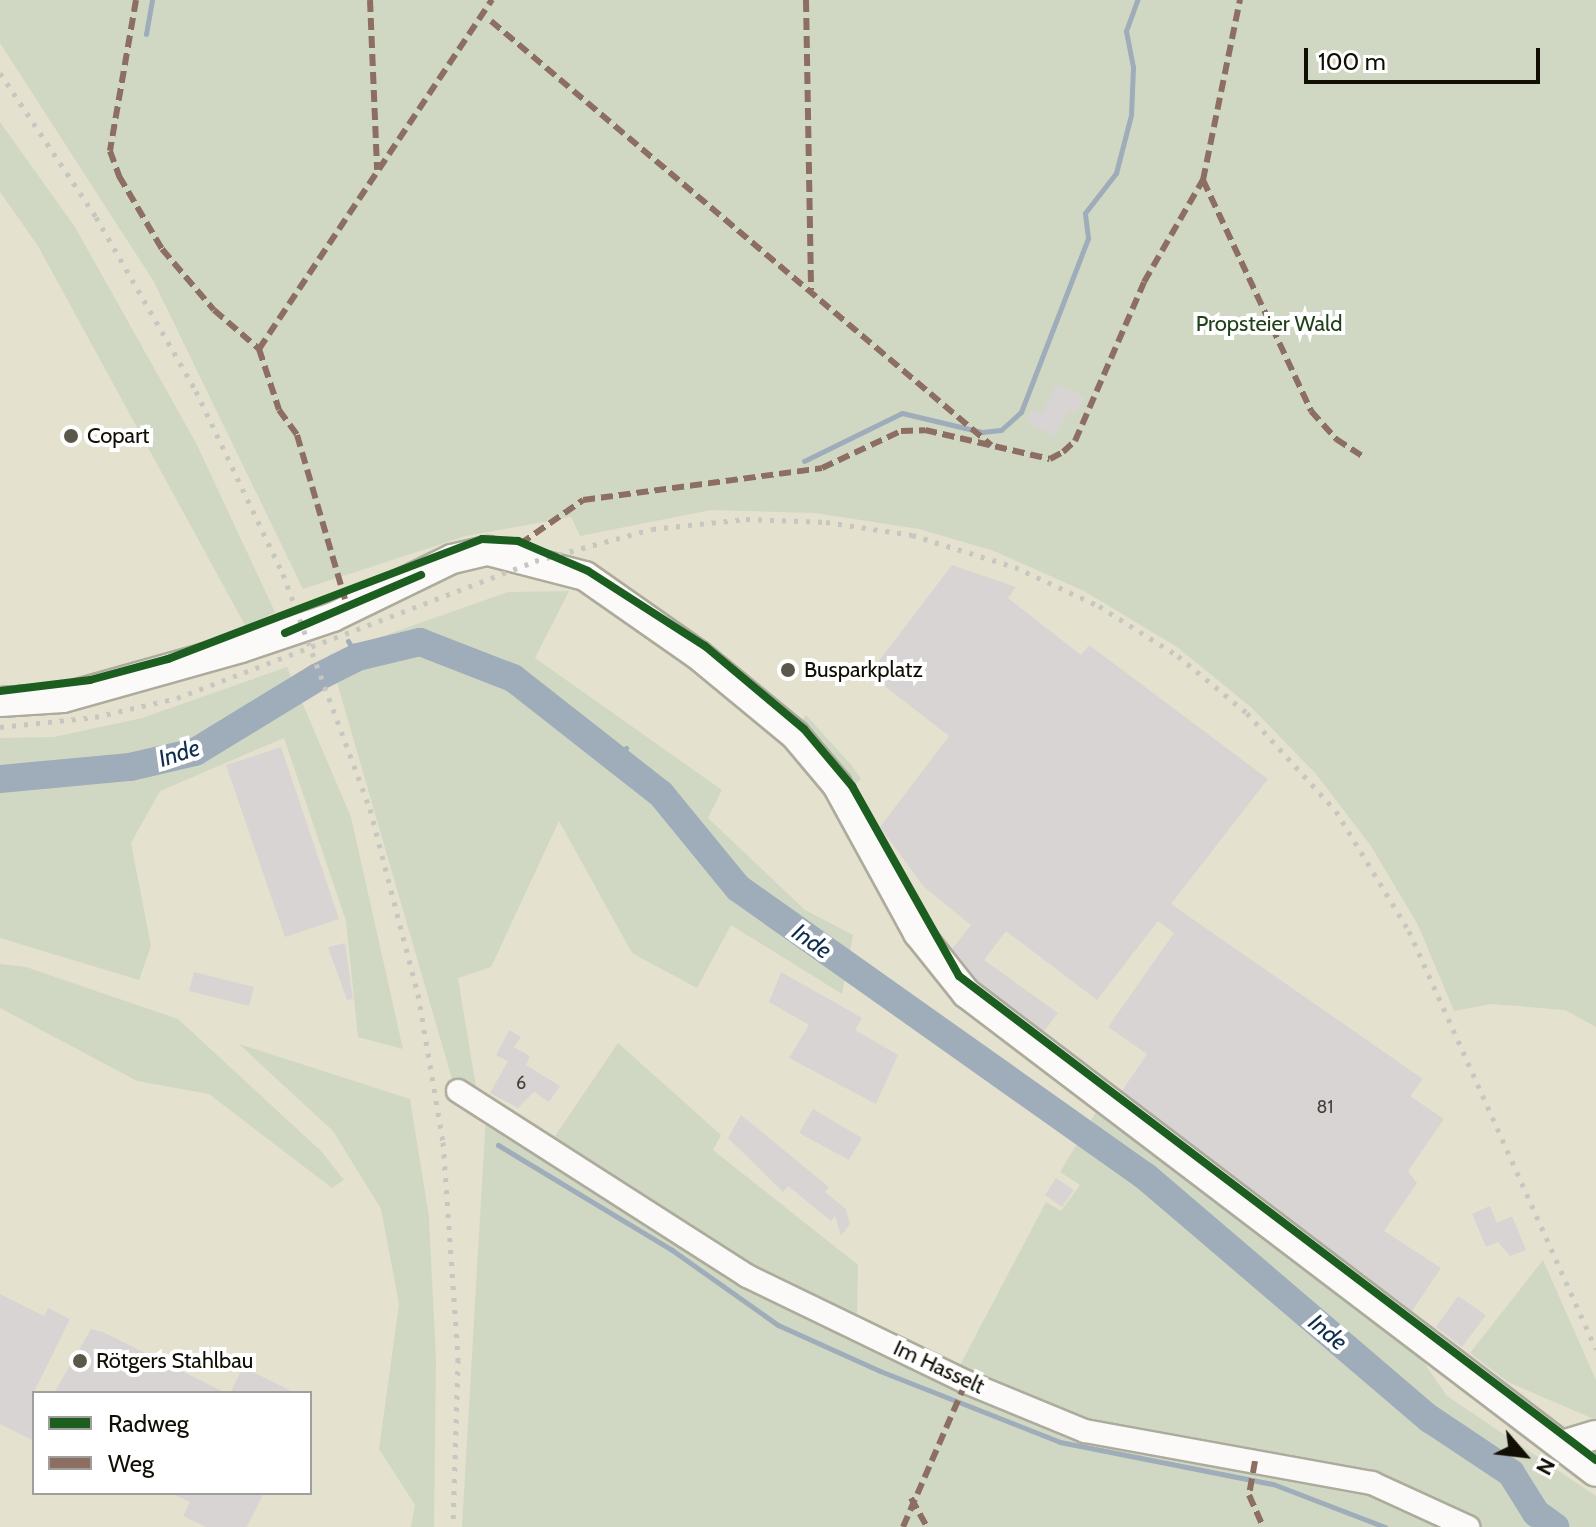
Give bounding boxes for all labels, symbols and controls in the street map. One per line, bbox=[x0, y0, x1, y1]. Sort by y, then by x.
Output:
scale bar bbox=[1308, 32, 1544, 82]
text: 100 m bbox=[1318, 47, 1386, 76]
park label: Propsteier Wald bbox=[1196, 311, 1342, 337]
place label: Copart bbox=[87, 423, 150, 449]
marker: Copart bbox=[62, 427, 80, 445]
place label: Busparkplatz bbox=[804, 657, 923, 683]
marker: Busparkplatz bbox=[779, 661, 797, 679]
water label: Inde bbox=[155, 733, 203, 773]
water label: Inde bbox=[787, 917, 837, 965]
house number: 6 bbox=[516, 1072, 526, 1094]
house number: 81 bbox=[1317, 1096, 1333, 1118]
water label: Inde bbox=[1303, 1308, 1353, 1356]
street label: Im Hasselt bbox=[889, 1334, 989, 1400]
place label: Rötgers Stahlbau bbox=[96, 1348, 253, 1374]
marker: Rötgers Stahlbau bbox=[71, 1352, 89, 1370]
legend bbox=[32, 1391, 312, 1495]
text: Radweg bbox=[108, 1409, 189, 1438]
north arrow bbox=[1484, 1415, 1564, 1495]
text: Weg bbox=[108, 1449, 154, 1478]
text: N bbox=[1530, 1453, 1561, 1480]

